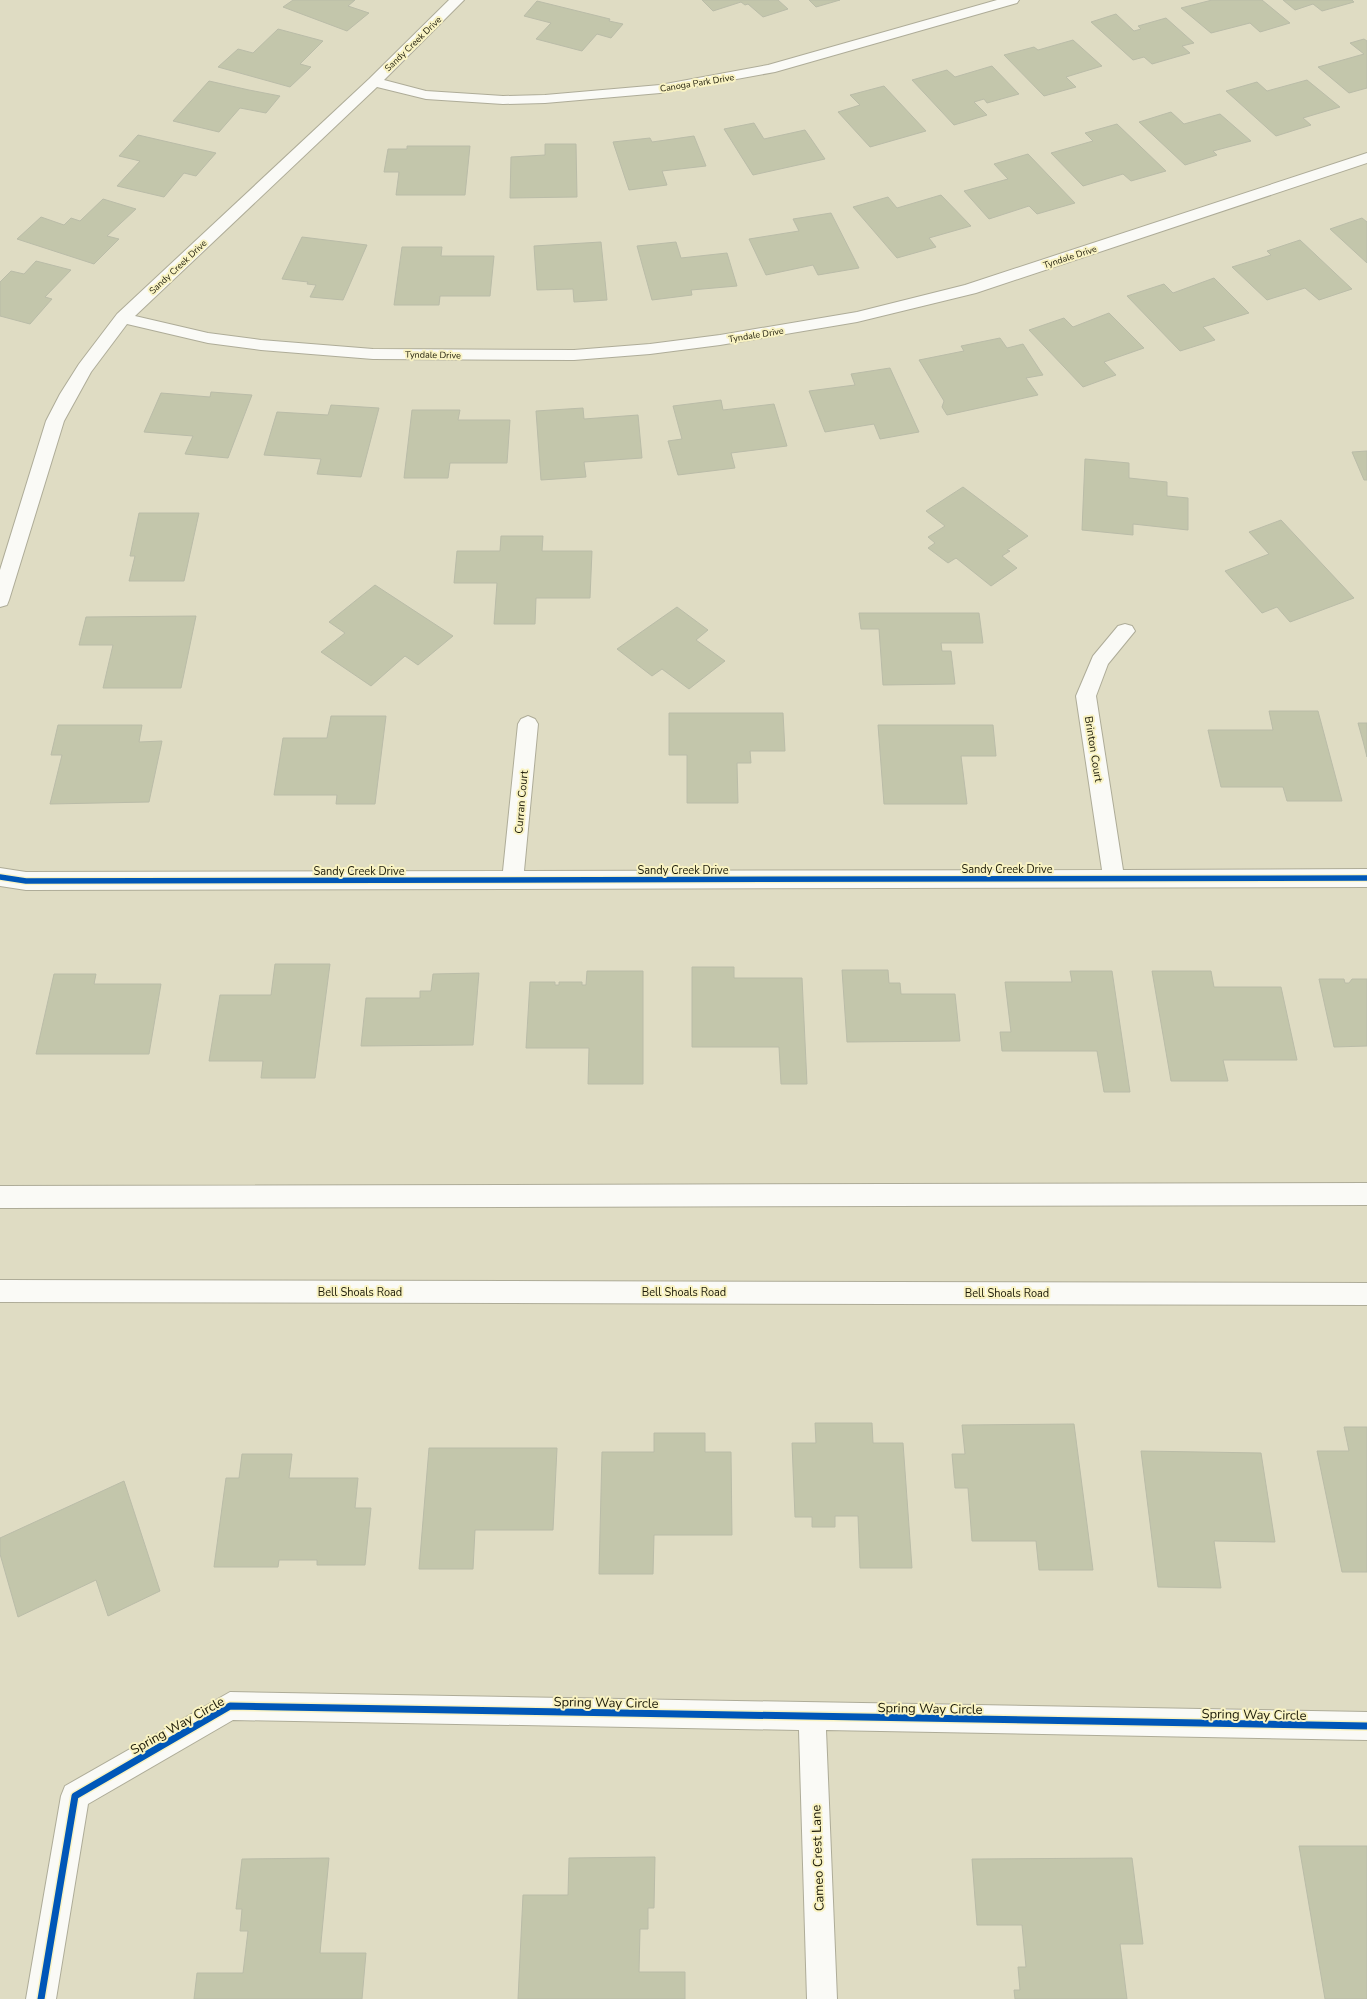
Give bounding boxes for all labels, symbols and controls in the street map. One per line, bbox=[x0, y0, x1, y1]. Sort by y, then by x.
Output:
street label: Sandy Creek Drive bbox=[382, 14, 444, 74]
street label: Canoga Park Drive bbox=[659, 71, 735, 95]
street label: Sandy Creek Drive bbox=[147, 237, 210, 297]
street label: Tyndale Drive bbox=[1042, 243, 1099, 271]
street label: Tyndale Drive bbox=[728, 325, 785, 345]
street label: Tyndale Drive bbox=[405, 349, 461, 361]
street label: Brinton Court bbox=[1081, 715, 1106, 783]
street label: Curran Court bbox=[511, 770, 532, 834]
street label: Sandy Creek Drive bbox=[961, 862, 1053, 877]
street label: Sandy Creek Drive bbox=[637, 863, 729, 878]
street label: Sandy Creek Drive bbox=[313, 864, 405, 879]
street label: Bell Shoals Road bbox=[318, 1285, 402, 1300]
street label: Bell Shoals Road bbox=[642, 1285, 726, 1300]
street label: Bell Shoals Road bbox=[965, 1286, 1049, 1301]
street label: Spring Way Circle bbox=[127, 1692, 228, 1759]
street label: Spring Way Circle bbox=[553, 1693, 659, 1713]
street label: Spring Way Circle bbox=[877, 1699, 983, 1719]
street label: Spring Way Circle bbox=[1201, 1705, 1307, 1725]
street label: Cameo Crest Lane bbox=[807, 1804, 829, 1912]

